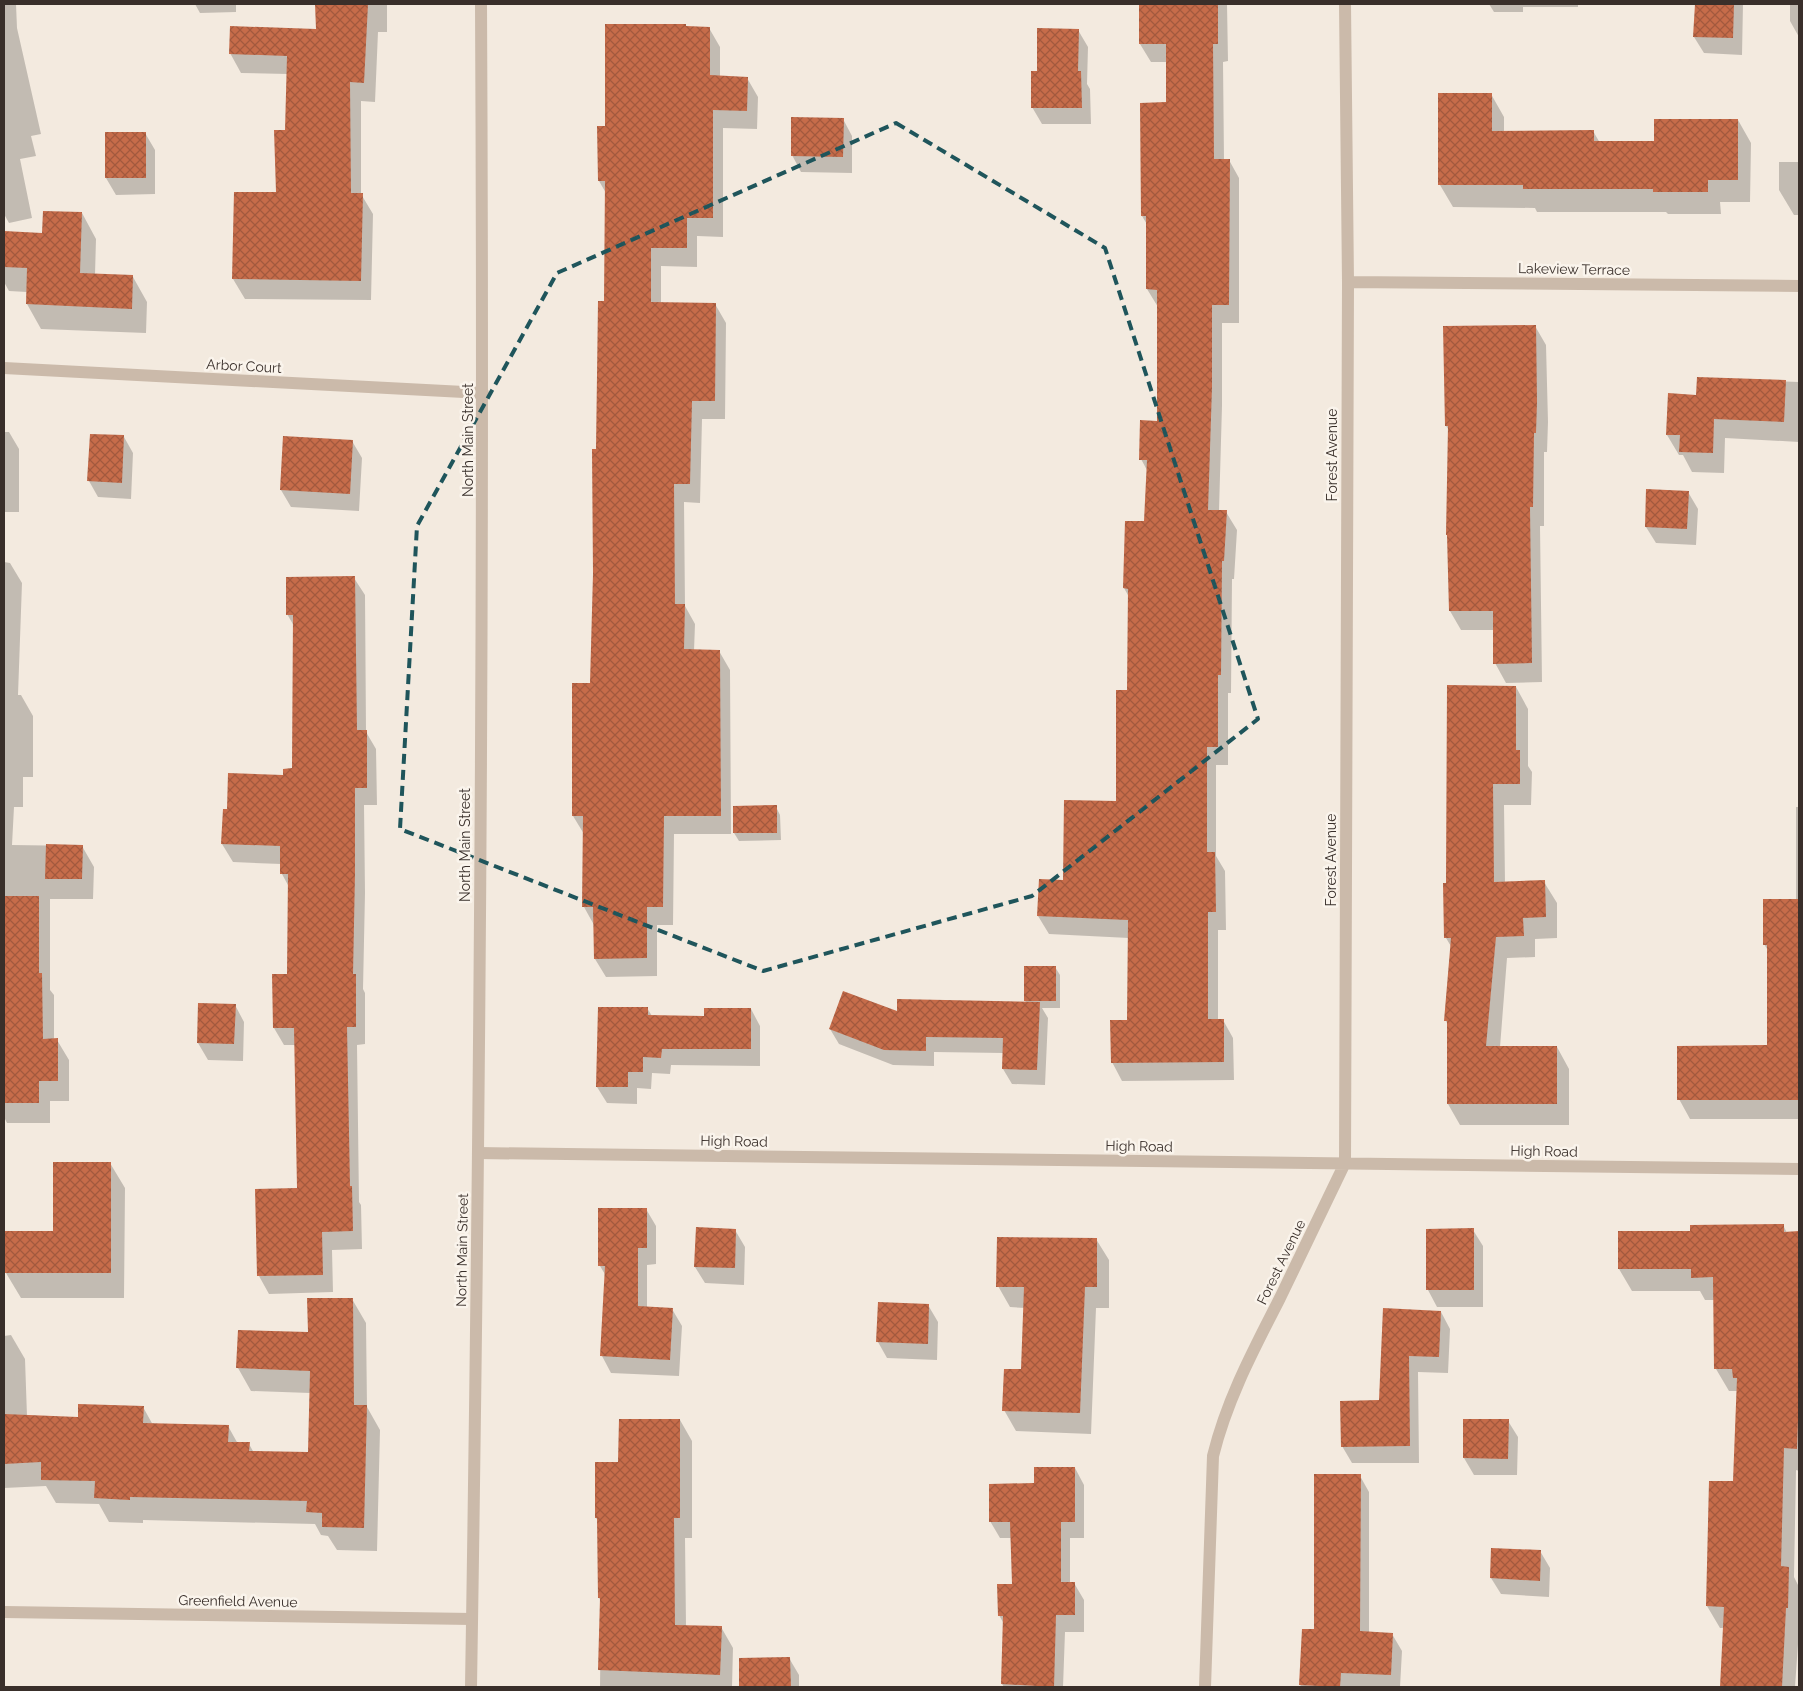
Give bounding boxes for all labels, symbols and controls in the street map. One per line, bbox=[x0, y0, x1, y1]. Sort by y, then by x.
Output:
street label: Lakeview Terrace bbox=[1518, 260, 1630, 278]
street label: Arbor Court bbox=[206, 356, 282, 376]
street label: North Main Street bbox=[460, 383, 476, 497]
street label: Forest Avenue bbox=[1324, 409, 1340, 501]
street label: North Main Street bbox=[457, 788, 473, 902]
street label: Forest Avenue bbox=[1323, 814, 1339, 906]
street label: High Road bbox=[700, 1132, 768, 1150]
street label: High Road bbox=[1105, 1137, 1173, 1155]
street label: High Road bbox=[1510, 1142, 1578, 1160]
street label: North Main Street bbox=[453, 1193, 471, 1307]
street label: Forest Avenue bbox=[1253, 1217, 1309, 1307]
street label: Greenfield Avenue bbox=[178, 1592, 298, 1610]

